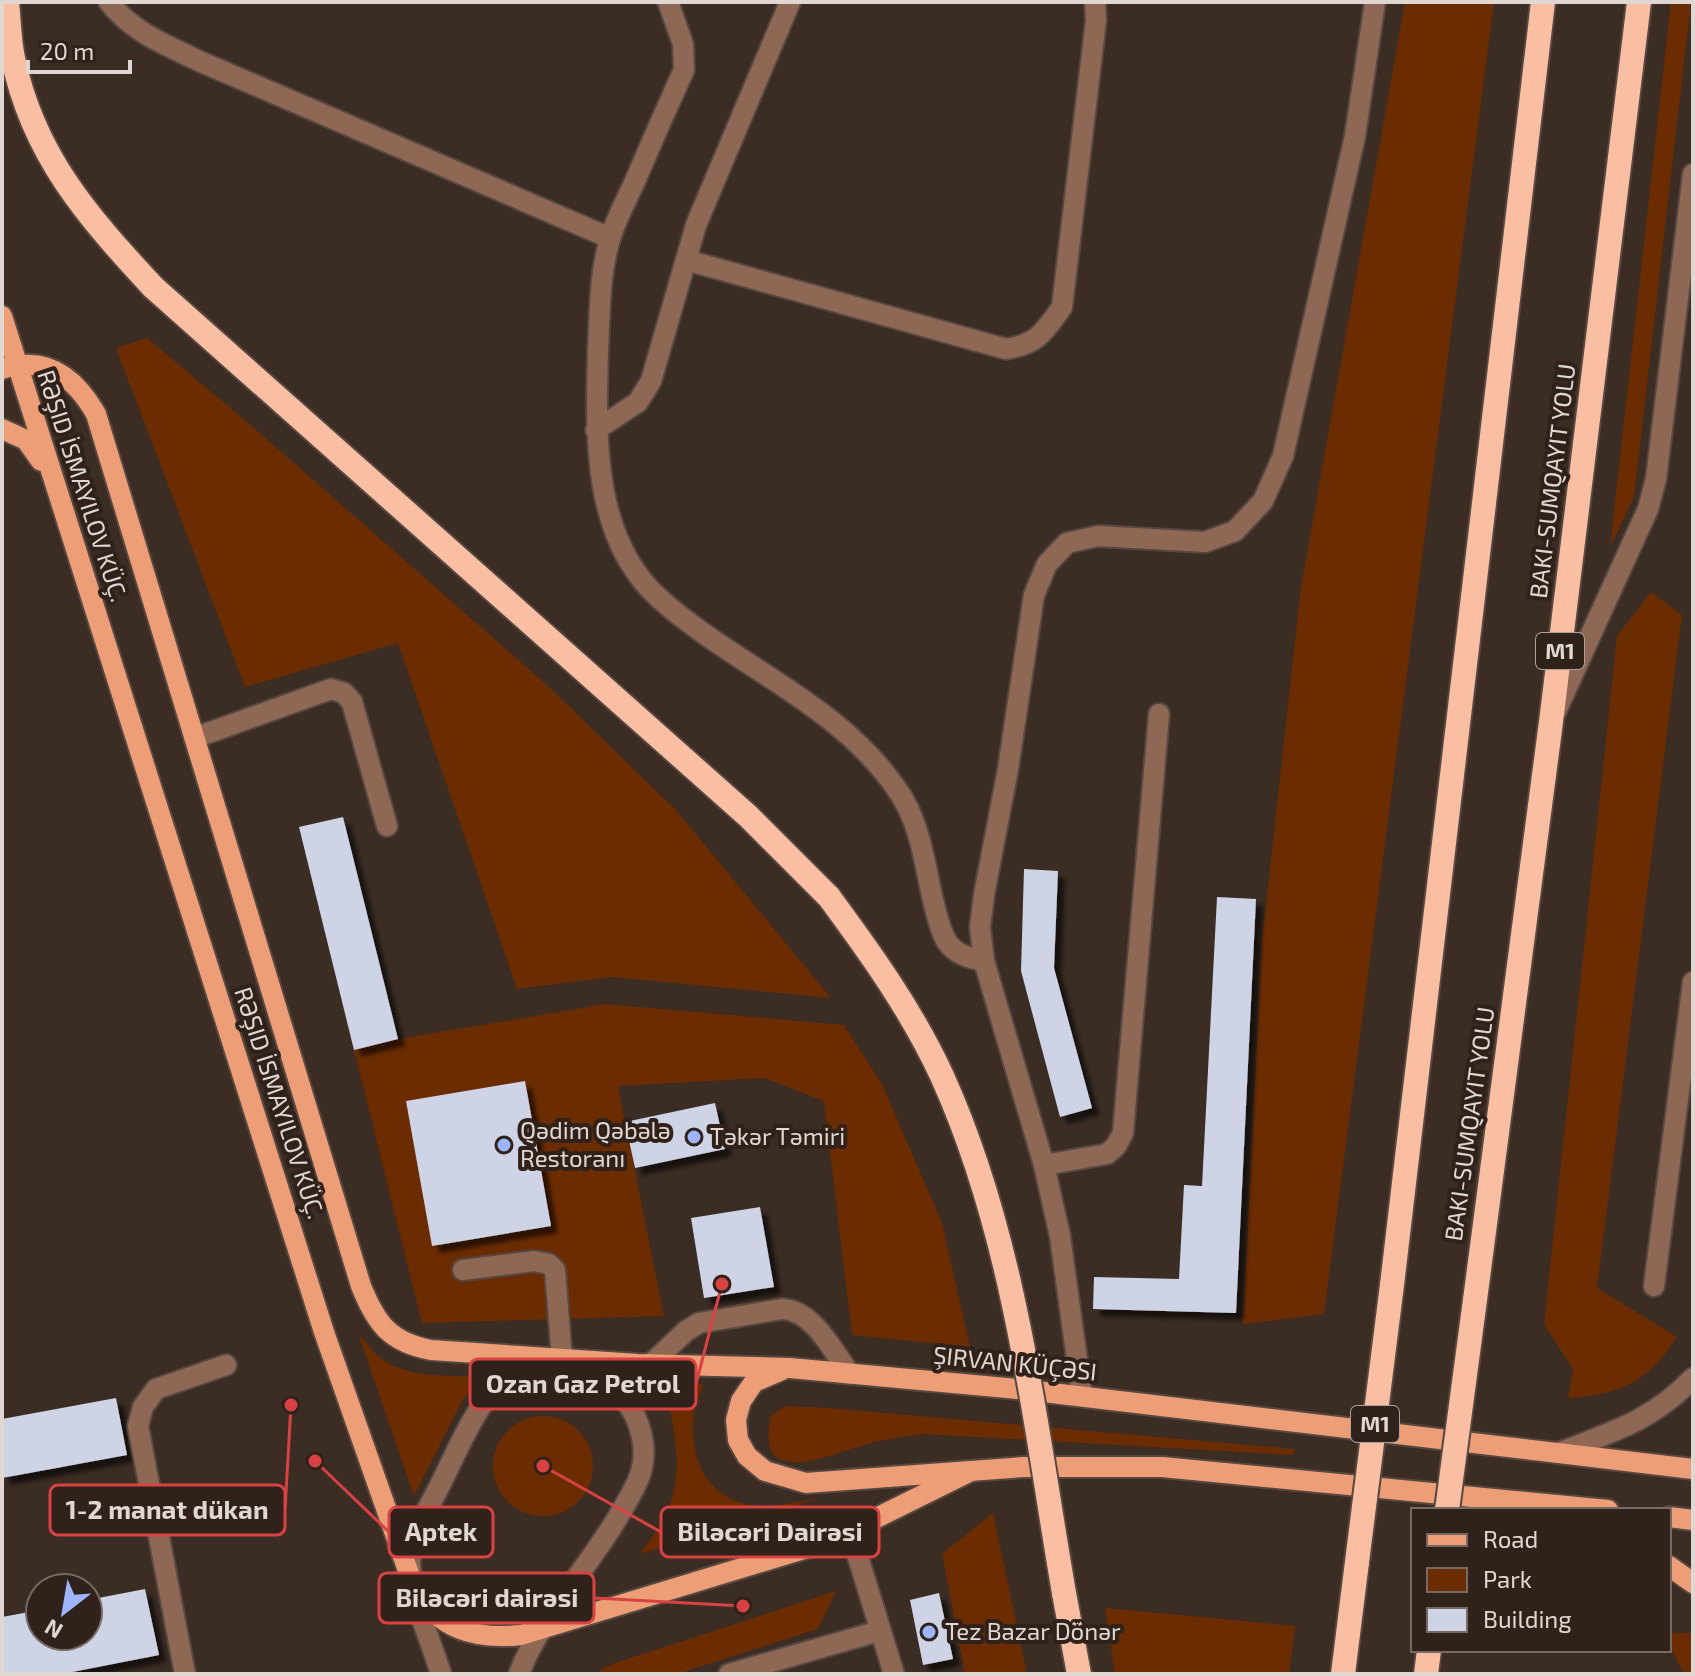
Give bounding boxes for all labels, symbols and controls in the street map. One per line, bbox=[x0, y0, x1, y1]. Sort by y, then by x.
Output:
scale bar bbox=[28, 24, 130, 74]
text: 20 m bbox=[40, 36, 94, 65]
street label: BAKI-SUMQAYIT YOLU bbox=[1523, 362, 1580, 600]
street label: RƏŞID İSMAYILOV KÜÇ. bbox=[31, 366, 135, 605]
road number: M1 bbox=[1536, 633, 1584, 669]
street label: RƏŞID İSMAYILOV KÜÇ. bbox=[228, 983, 332, 1222]
street label: BAKI-SUMQAYIT YOLU bbox=[1438, 1005, 1499, 1243]
place label: Qədim Qəbələ Restoranı bbox=[520, 1115, 671, 1172]
place label: Təkər Təmiri bbox=[710, 1121, 845, 1150]
marker: Təkər Təmiri bbox=[685, 1128, 703, 1146]
marker: Qədim Qəbələ Restoranı bbox=[495, 1136, 513, 1154]
street label: ŞIRVAN KÜÇƏSI bbox=[932, 1340, 1098, 1387]
callout: Ozan Gaz Petrol bbox=[470, 1359, 696, 1409]
text: Ozan Gaz Petrol bbox=[486, 1367, 681, 1398]
road number: M1 bbox=[1351, 1406, 1399, 1442]
callout: 1-2 manat dükan bbox=[50, 1485, 285, 1535]
text: 1-2 manat dükan bbox=[65, 1493, 269, 1524]
callout: Aptek bbox=[389, 1507, 493, 1557]
callout: Biləcəri Dairəsi bbox=[661, 1507, 879, 1557]
legend bbox=[1411, 1508, 1671, 1652]
text: Aptek bbox=[405, 1515, 478, 1546]
text: Biləcəri Dairəsi bbox=[677, 1515, 863, 1546]
text: Road bbox=[1483, 1524, 1538, 1553]
text: Park bbox=[1483, 1564, 1532, 1593]
north arrow bbox=[24, 1572, 104, 1652]
callout: Biləcəri dairəsi bbox=[379, 1573, 594, 1623]
text: Biləcəri dairəsi bbox=[395, 1581, 579, 1612]
text: Building bbox=[1483, 1604, 1572, 1633]
text: N bbox=[40, 1615, 67, 1645]
place label: Tez Bazar Dönər bbox=[945, 1616, 1121, 1645]
marker: Tez Bazar Dönər bbox=[920, 1623, 938, 1641]

